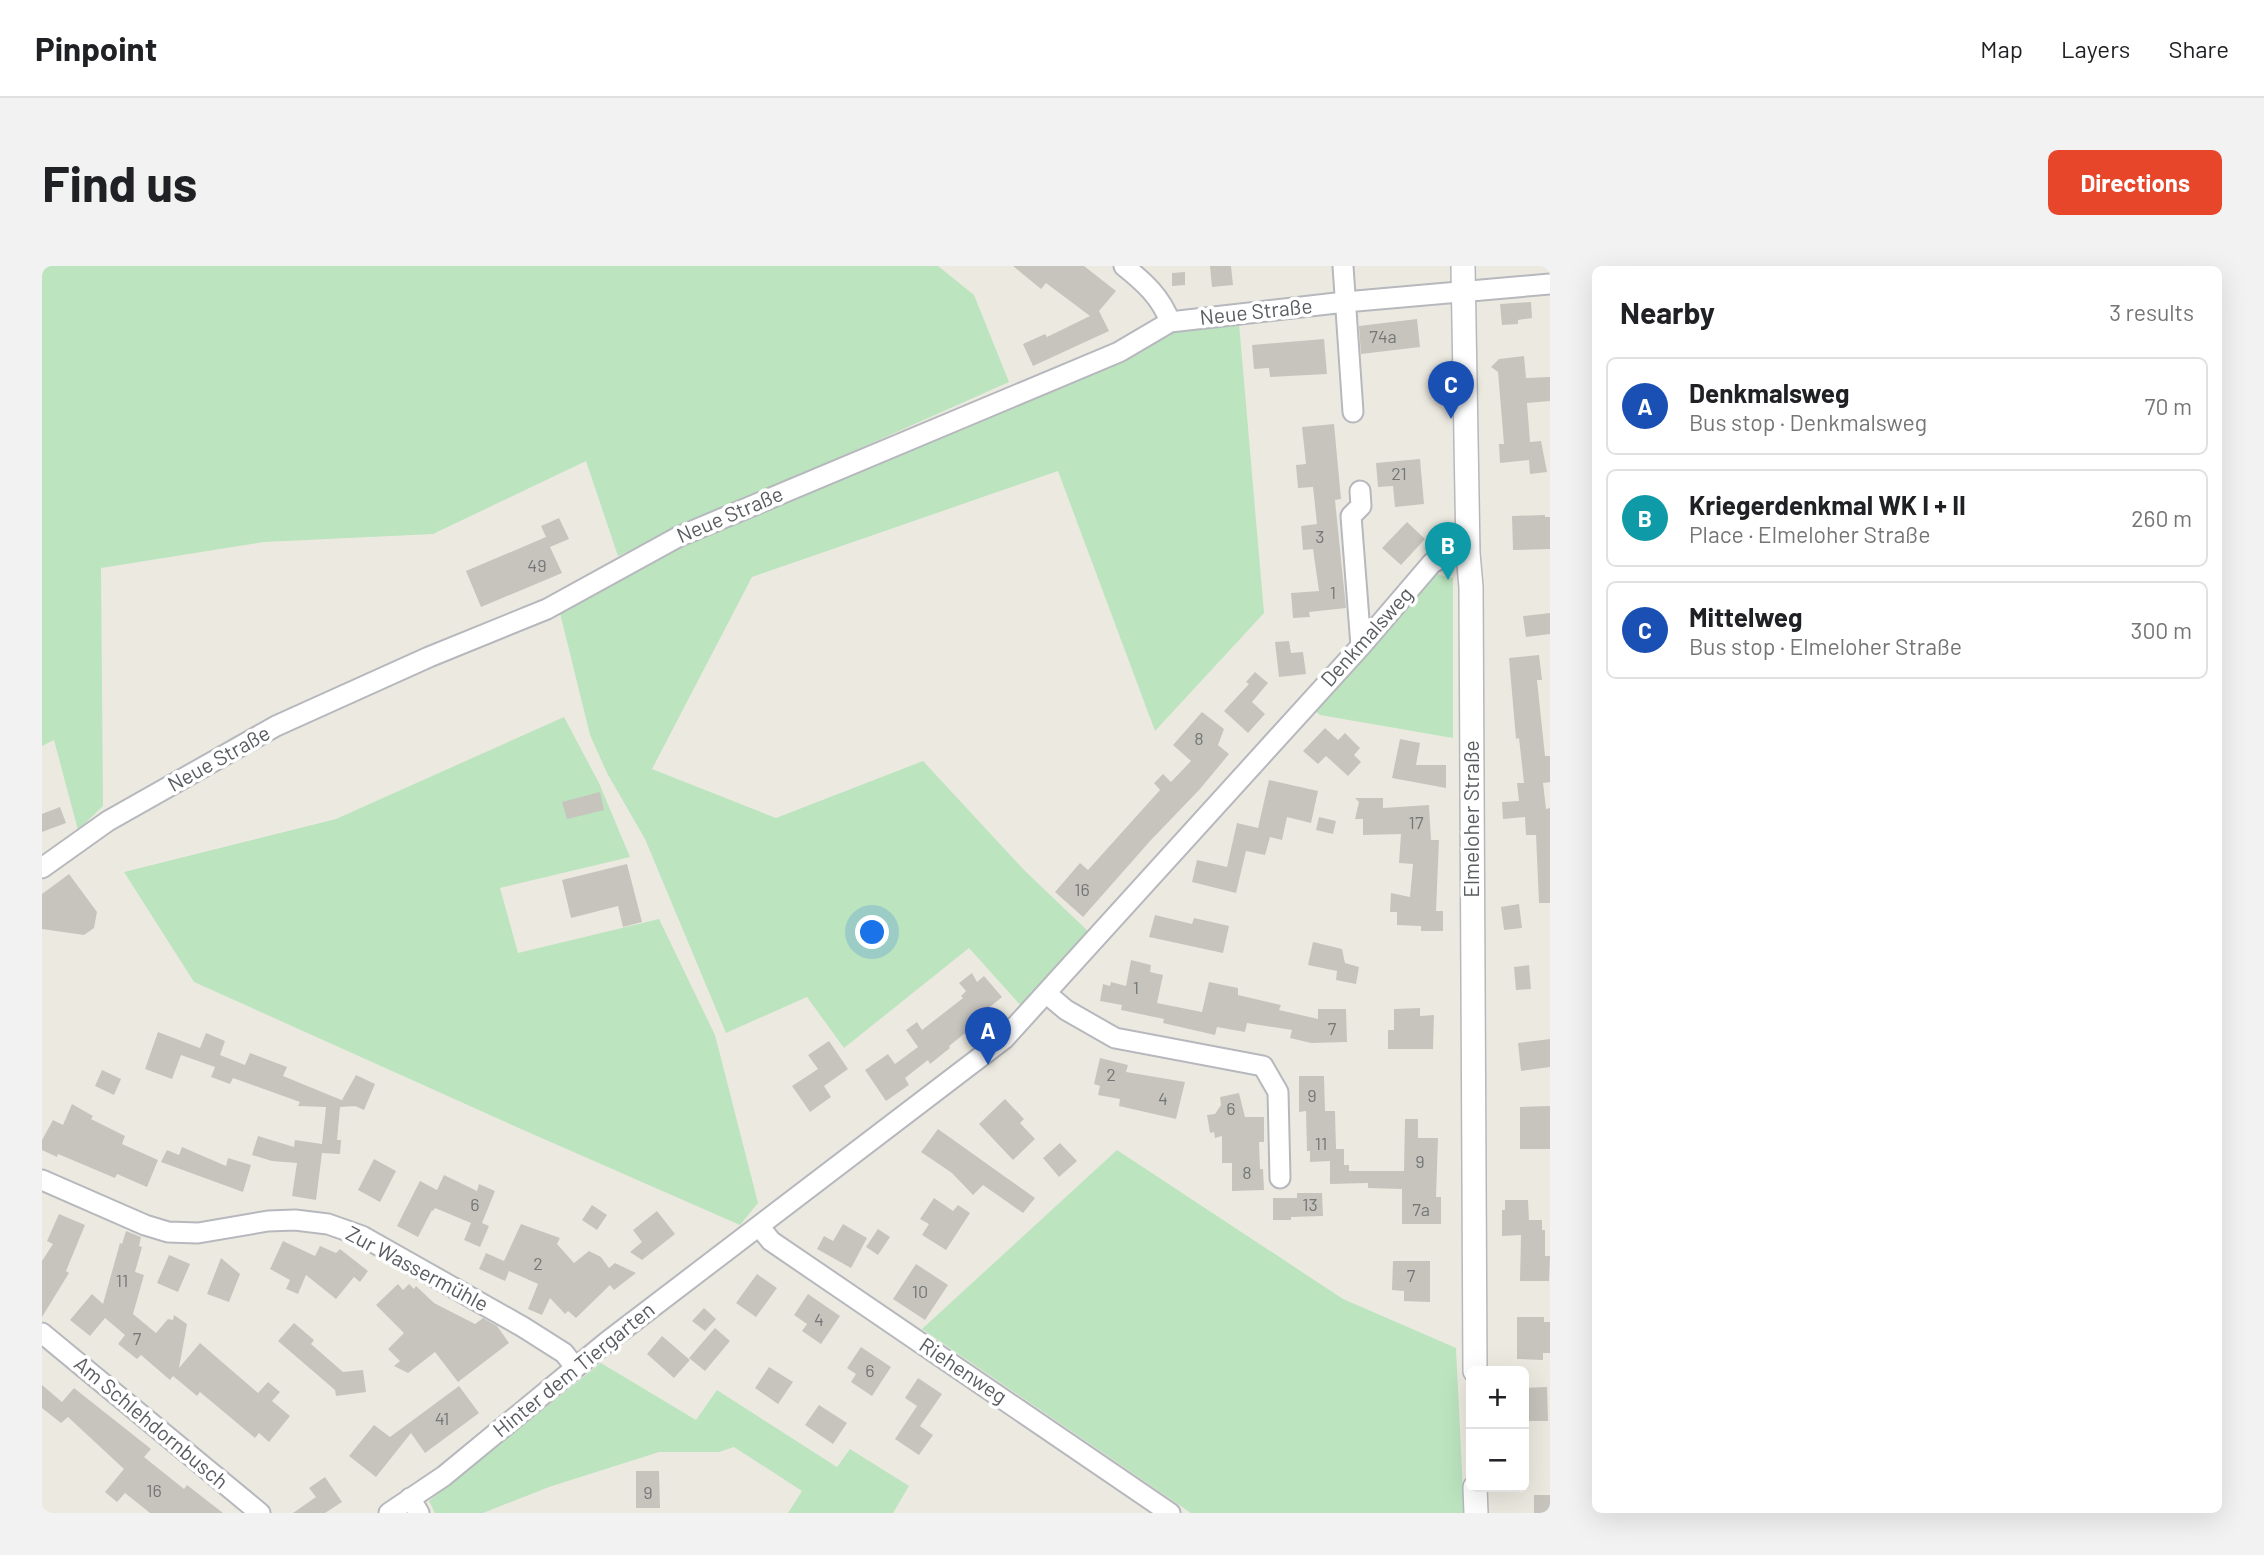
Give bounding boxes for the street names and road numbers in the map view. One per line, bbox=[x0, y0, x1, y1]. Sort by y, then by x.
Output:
street label: Neue Straße bbox=[1198, 292, 1313, 329]
street label: Neue Straße bbox=[672, 480, 786, 547]
street label: Denkmalsweg bbox=[1315, 581, 1417, 691]
street label: Neue Straße bbox=[163, 719, 274, 796]
street label: Elmeloher Straße bbox=[1458, 740, 1483, 898]
street label: Zur Wassermühle bbox=[342, 1220, 493, 1316]
street label: Hinter dem Tiergarten bbox=[487, 1296, 659, 1442]
street label: Riehenweg bbox=[915, 1331, 1012, 1408]
street label: Am Schlehdornbusch bbox=[70, 1350, 234, 1493]

